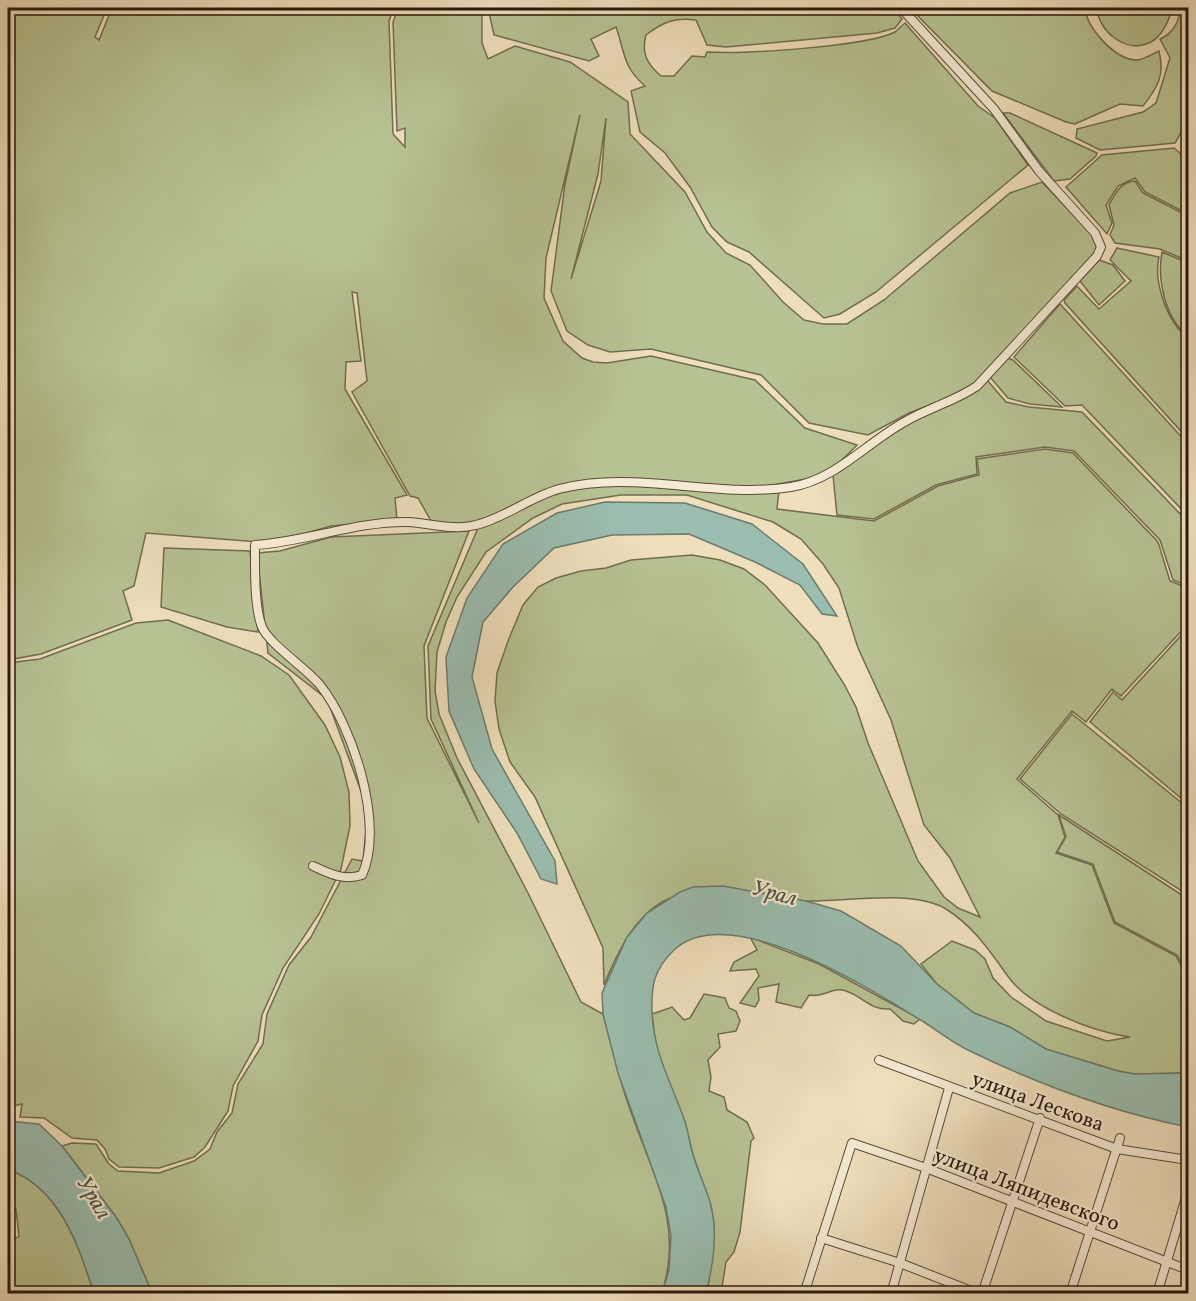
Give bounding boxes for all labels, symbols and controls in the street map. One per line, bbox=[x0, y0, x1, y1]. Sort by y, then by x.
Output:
water label: Урал bbox=[748, 874, 800, 915]
street label: улица Лескова bbox=[967, 1065, 1108, 1140]
street label: улица Ляпидевского bbox=[929, 1142, 1124, 1239]
water label: Урал bbox=[68, 1171, 118, 1226]

